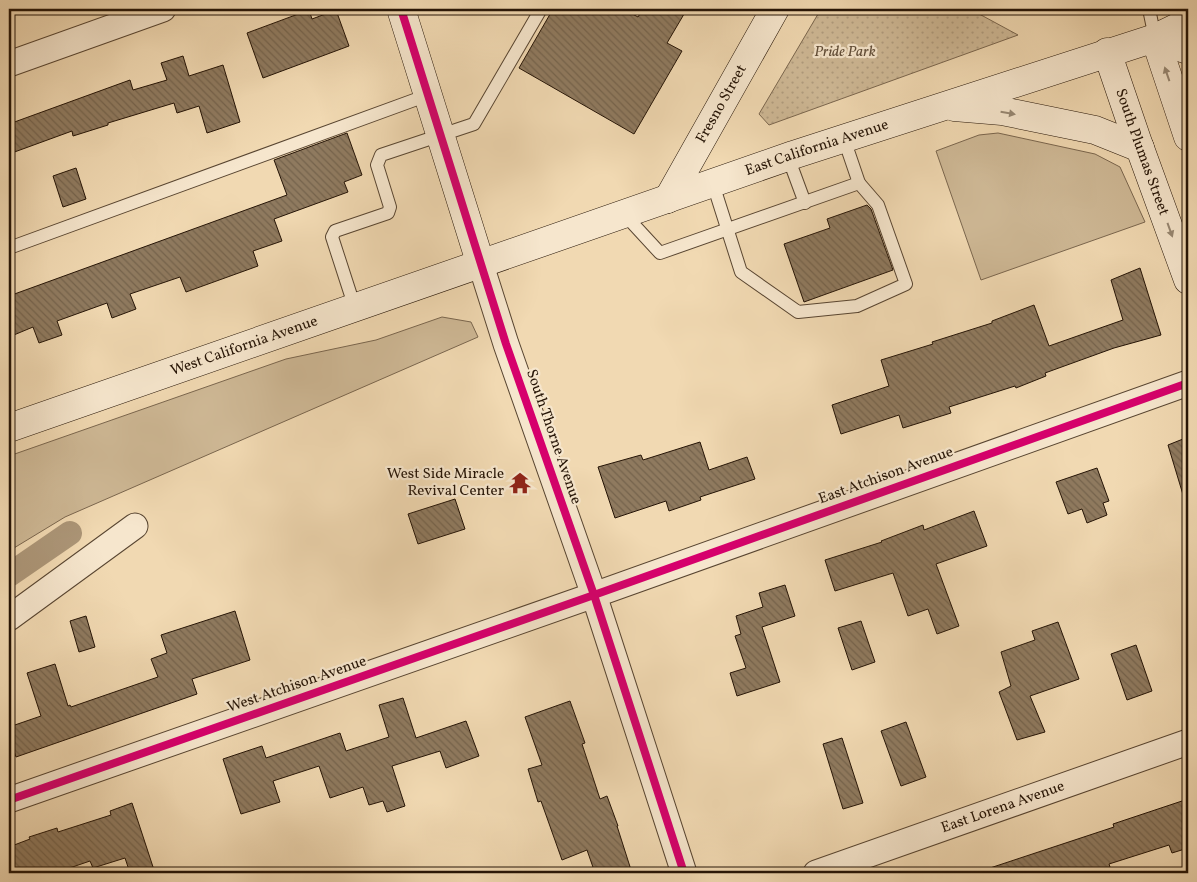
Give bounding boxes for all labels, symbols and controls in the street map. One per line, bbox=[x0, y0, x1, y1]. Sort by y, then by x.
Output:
park label: Pride Park bbox=[814, 42, 876, 63]
street label: Fresno Street bbox=[691, 61, 752, 147]
one-way arrow bbox=[1163, 66, 1171, 81]
street label: South Plumas Street bbox=[1110, 86, 1174, 218]
one-way arrow bbox=[1001, 109, 1017, 117]
street label: East California Avenue bbox=[742, 114, 891, 181]
one-way arrow bbox=[1167, 223, 1174, 238]
street label: West California Avenue bbox=[168, 311, 321, 381]
street label: South Thorne Avenue bbox=[520, 367, 586, 507]
street label: East Atchison Avenue bbox=[816, 442, 956, 510]
place label: West Side Miracle Revival Center bbox=[387, 464, 504, 502]
temple icon: West Side Miracle Revival Center bbox=[507, 470, 533, 496]
street label: West Atchison Avenue bbox=[224, 651, 370, 719]
street label: East Lorena Avenue bbox=[938, 776, 1067, 839]

